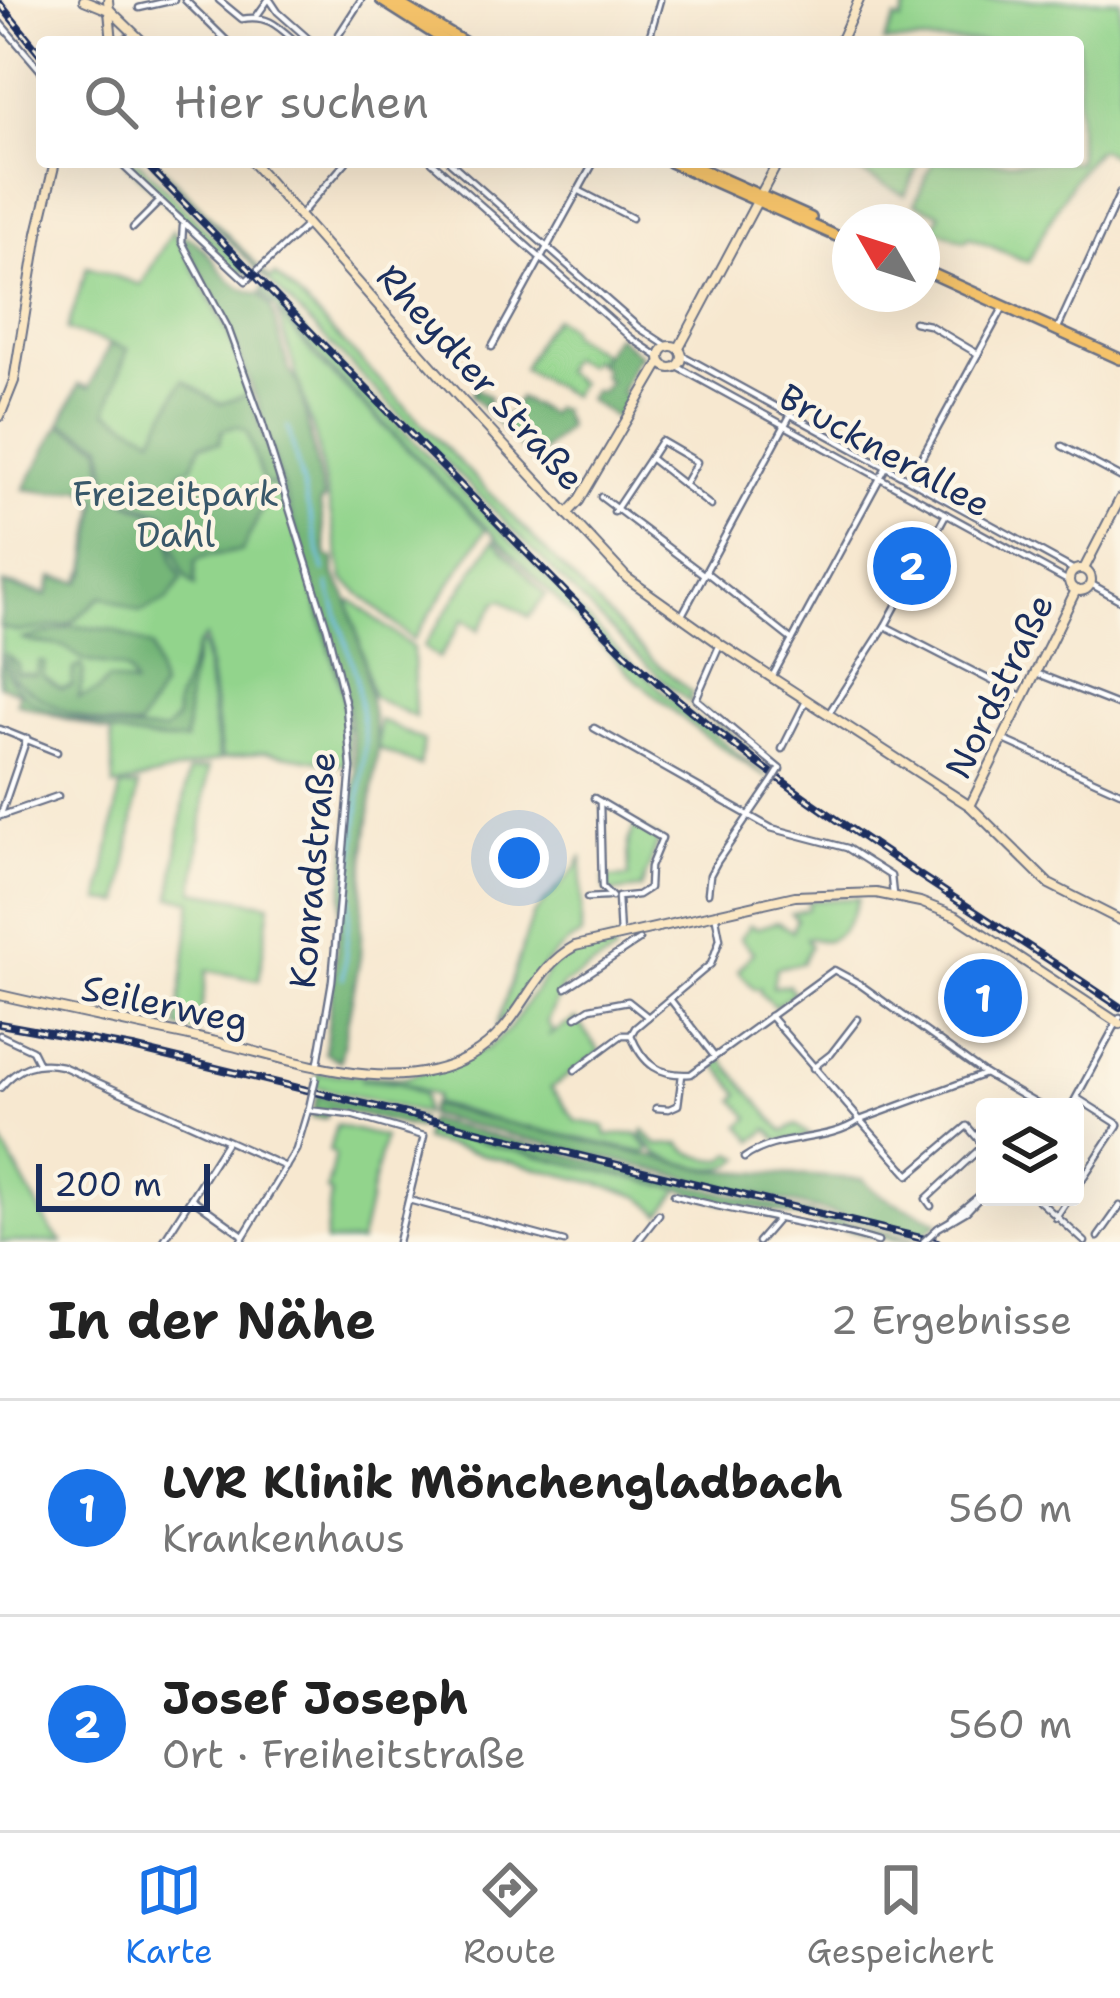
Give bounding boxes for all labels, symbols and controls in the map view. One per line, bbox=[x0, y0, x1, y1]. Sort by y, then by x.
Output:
search box bbox=[36, 36, 1084, 168]
icon: search bbox=[78, 69, 144, 135]
text: Hier suchen bbox=[174, 72, 429, 132]
north arrow bbox=[832, 204, 940, 312]
street label: Rheydter Straße bbox=[366, 253, 596, 501]
street label: Brucknerallee bbox=[770, 372, 999, 529]
park label: Freizeitpark Dahl bbox=[73, 469, 279, 559]
pin: 2 bbox=[873, 521, 951, 611]
street label: Nordstraße bbox=[934, 586, 1065, 787]
street label: Konradstraße bbox=[278, 749, 347, 991]
your location bbox=[489, 828, 549, 888]
pin: 1 bbox=[944, 953, 1022, 1043]
street label: Seilerweg bbox=[77, 963, 253, 1046]
map controls bbox=[976, 1098, 1084, 1206]
button: layers bbox=[976, 1098, 1084, 1206]
scale bar bbox=[36, 1158, 210, 1211]
text: 200 m bbox=[54, 1162, 162, 1207]
text: In der Nähe bbox=[48, 1286, 376, 1354]
text: 2 Ergebnisse bbox=[831, 1294, 1072, 1346]
text: LVR Klinik Mönchengladbach bbox=[162, 1452, 843, 1512]
text: 1 bbox=[78, 1482, 96, 1534]
text: 560 m bbox=[948, 1482, 1072, 1534]
text: Krankenhaus bbox=[162, 1512, 405, 1564]
text: Josef Joseph bbox=[162, 1668, 468, 1728]
text: 2 bbox=[73, 1698, 101, 1750]
text: 560 m bbox=[948, 1698, 1072, 1750]
text: Ort · Freiheitstraße bbox=[162, 1728, 526, 1780]
tab: Karte bbox=[125, 1857, 213, 1974]
tab: Route bbox=[463, 1857, 556, 1974]
tab: Gespeichert bbox=[807, 1857, 995, 1974]

